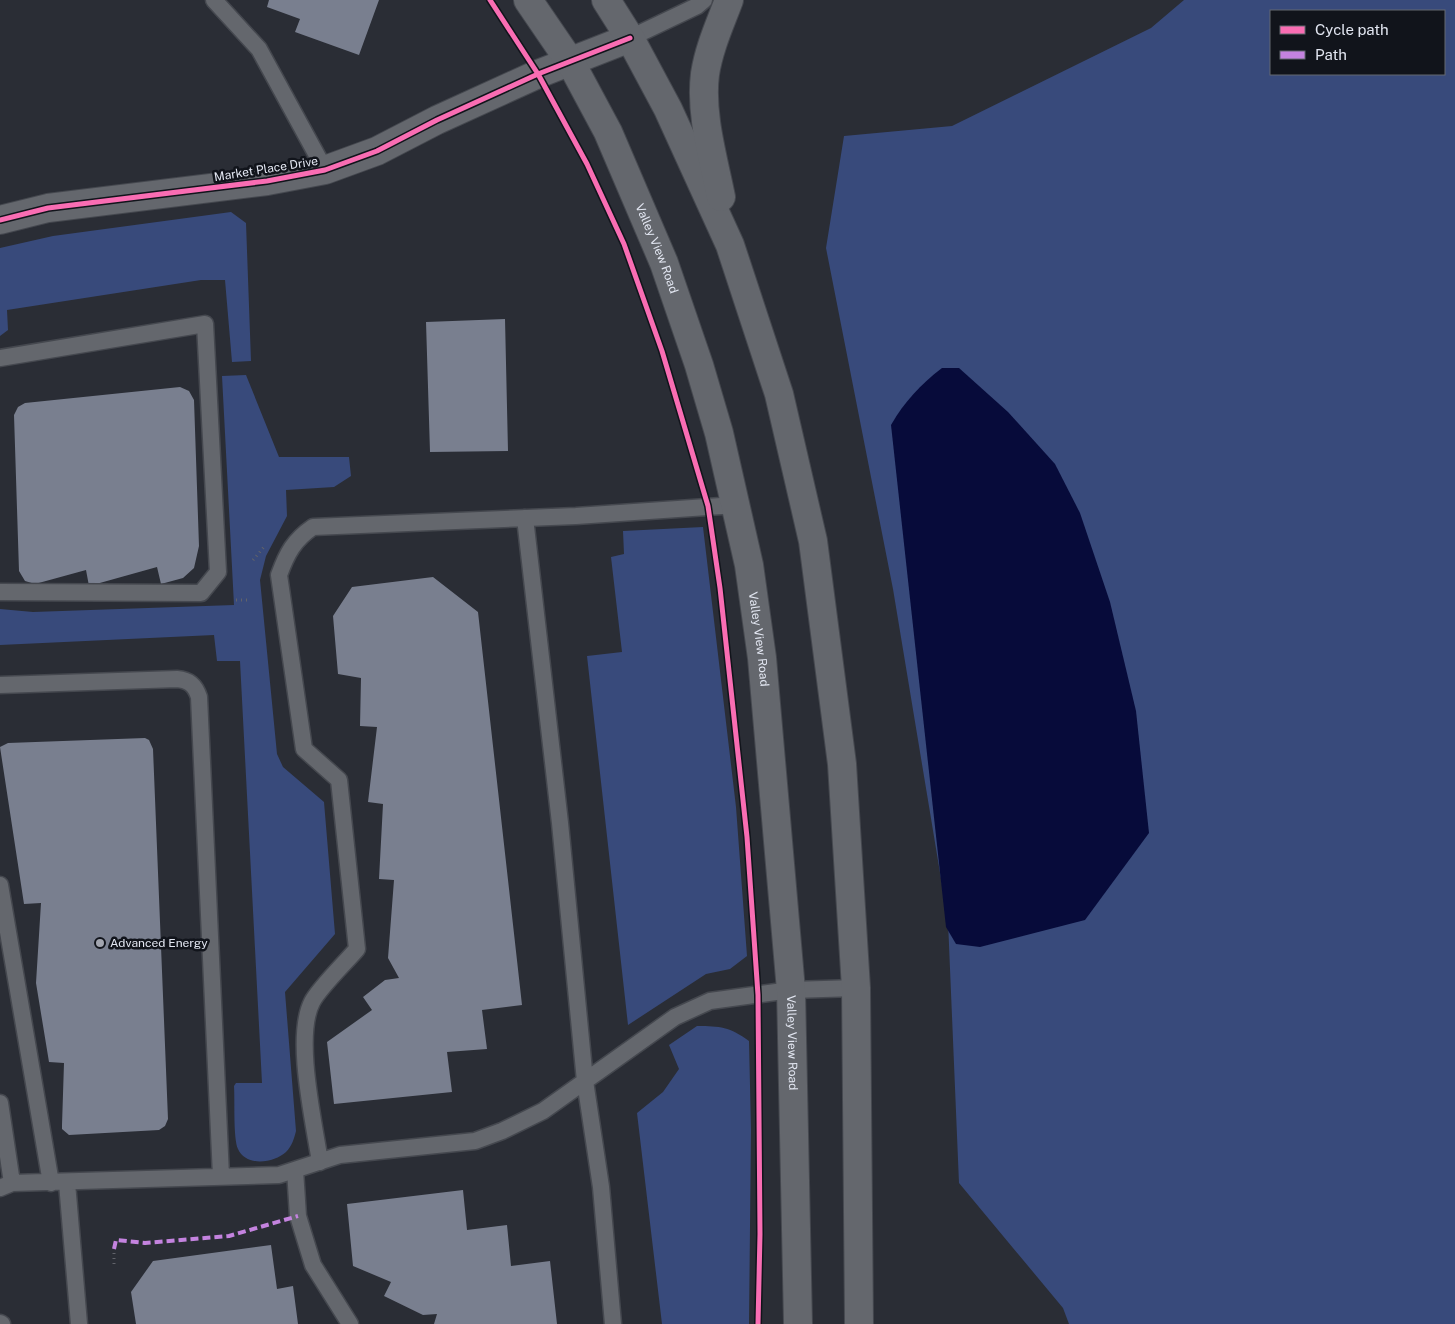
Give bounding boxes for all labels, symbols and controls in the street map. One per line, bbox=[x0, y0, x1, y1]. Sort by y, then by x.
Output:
legend bbox=[1270, 10, 1445, 75]
text: Cycle path bbox=[1315, 21, 1389, 38]
text: Path bbox=[1315, 46, 1347, 63]
street label: Market Place Drive bbox=[213, 154, 319, 184]
street label: Valley View Road bbox=[633, 202, 681, 295]
street label: Valley View Road bbox=[746, 591, 771, 687]
place label: Advanced Energy bbox=[110, 936, 208, 950]
marker: Advanced Energy bbox=[94, 937, 106, 949]
street label: Valley View Road bbox=[784, 995, 800, 1090]

